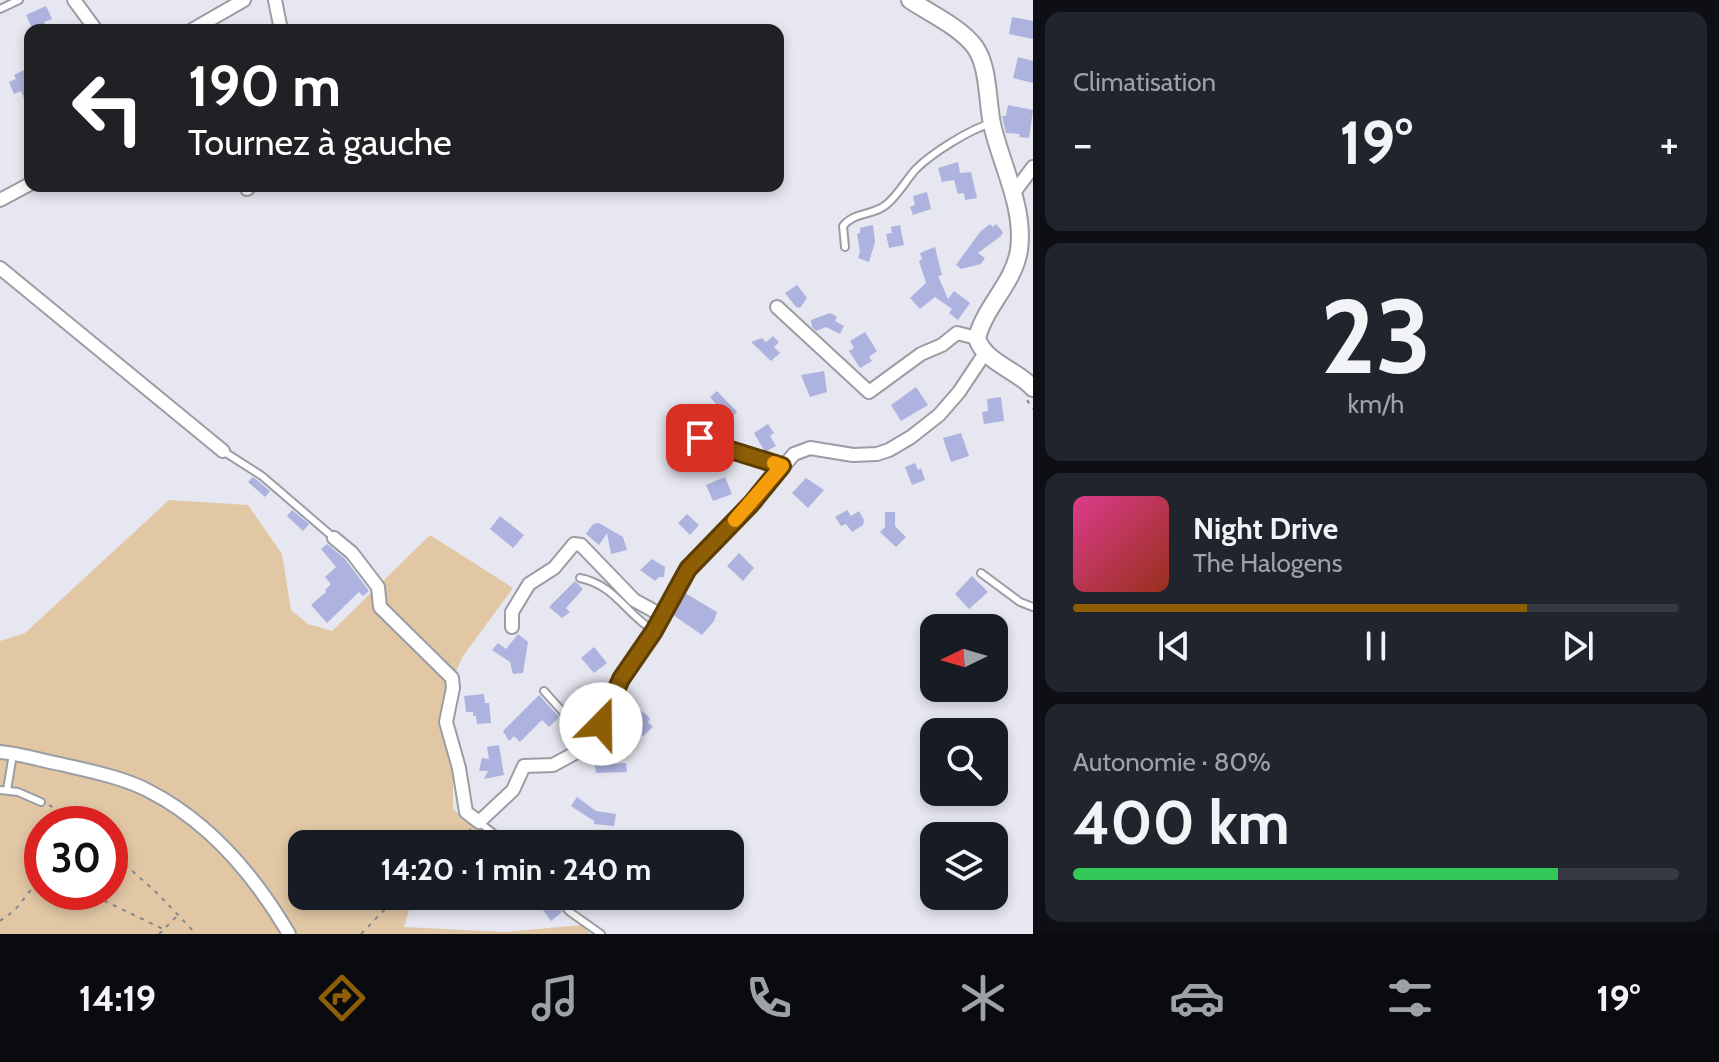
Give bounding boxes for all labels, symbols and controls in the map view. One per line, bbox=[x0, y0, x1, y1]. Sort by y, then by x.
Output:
text: 190 m bbox=[188, 52, 341, 120]
icon: left bbox=[56, 56, 160, 160]
text: Climatisation bbox=[1073, 66, 1216, 98]
text: 19° bbox=[1339, 106, 1413, 179]
text: − bbox=[1073, 117, 1092, 170]
text: + bbox=[1660, 117, 1679, 170]
text: Tournez à gauche bbox=[188, 120, 452, 164]
text: 23 bbox=[1320, 273, 1432, 399]
text: km/h bbox=[1348, 388, 1404, 420]
pin bbox=[666, 404, 734, 472]
icon: arrive bbox=[678, 416, 722, 460]
text: Night Drive bbox=[1193, 510, 1338, 547]
text: The Halogens bbox=[1193, 547, 1342, 579]
north arrow bbox=[920, 614, 1008, 702]
map controls bbox=[920, 614, 1008, 910]
icon: previous bbox=[1152, 624, 1196, 668]
icon: pause bbox=[1354, 624, 1398, 668]
icon: next bbox=[1556, 624, 1600, 668]
position arrow bbox=[559, 682, 643, 766]
button: search bbox=[920, 718, 1008, 806]
text: Autonomie · 80% bbox=[1073, 746, 1271, 778]
text: 400 km bbox=[1073, 786, 1290, 859]
speed limit sign: 30 bbox=[24, 806, 128, 910]
button: layers bbox=[920, 822, 1008, 910]
text: 14:20 · 1 min · 240 m bbox=[381, 851, 651, 888]
icon: directions bbox=[314, 970, 370, 1026]
icon: music bbox=[527, 970, 583, 1026]
icon: phone bbox=[741, 970, 797, 1026]
icon: climate bbox=[955, 970, 1011, 1026]
icon: car bbox=[1169, 970, 1225, 1026]
icon: filters bbox=[1382, 970, 1438, 1026]
text: 14:19 bbox=[79, 976, 156, 1020]
text: 19° bbox=[1596, 976, 1640, 1020]

